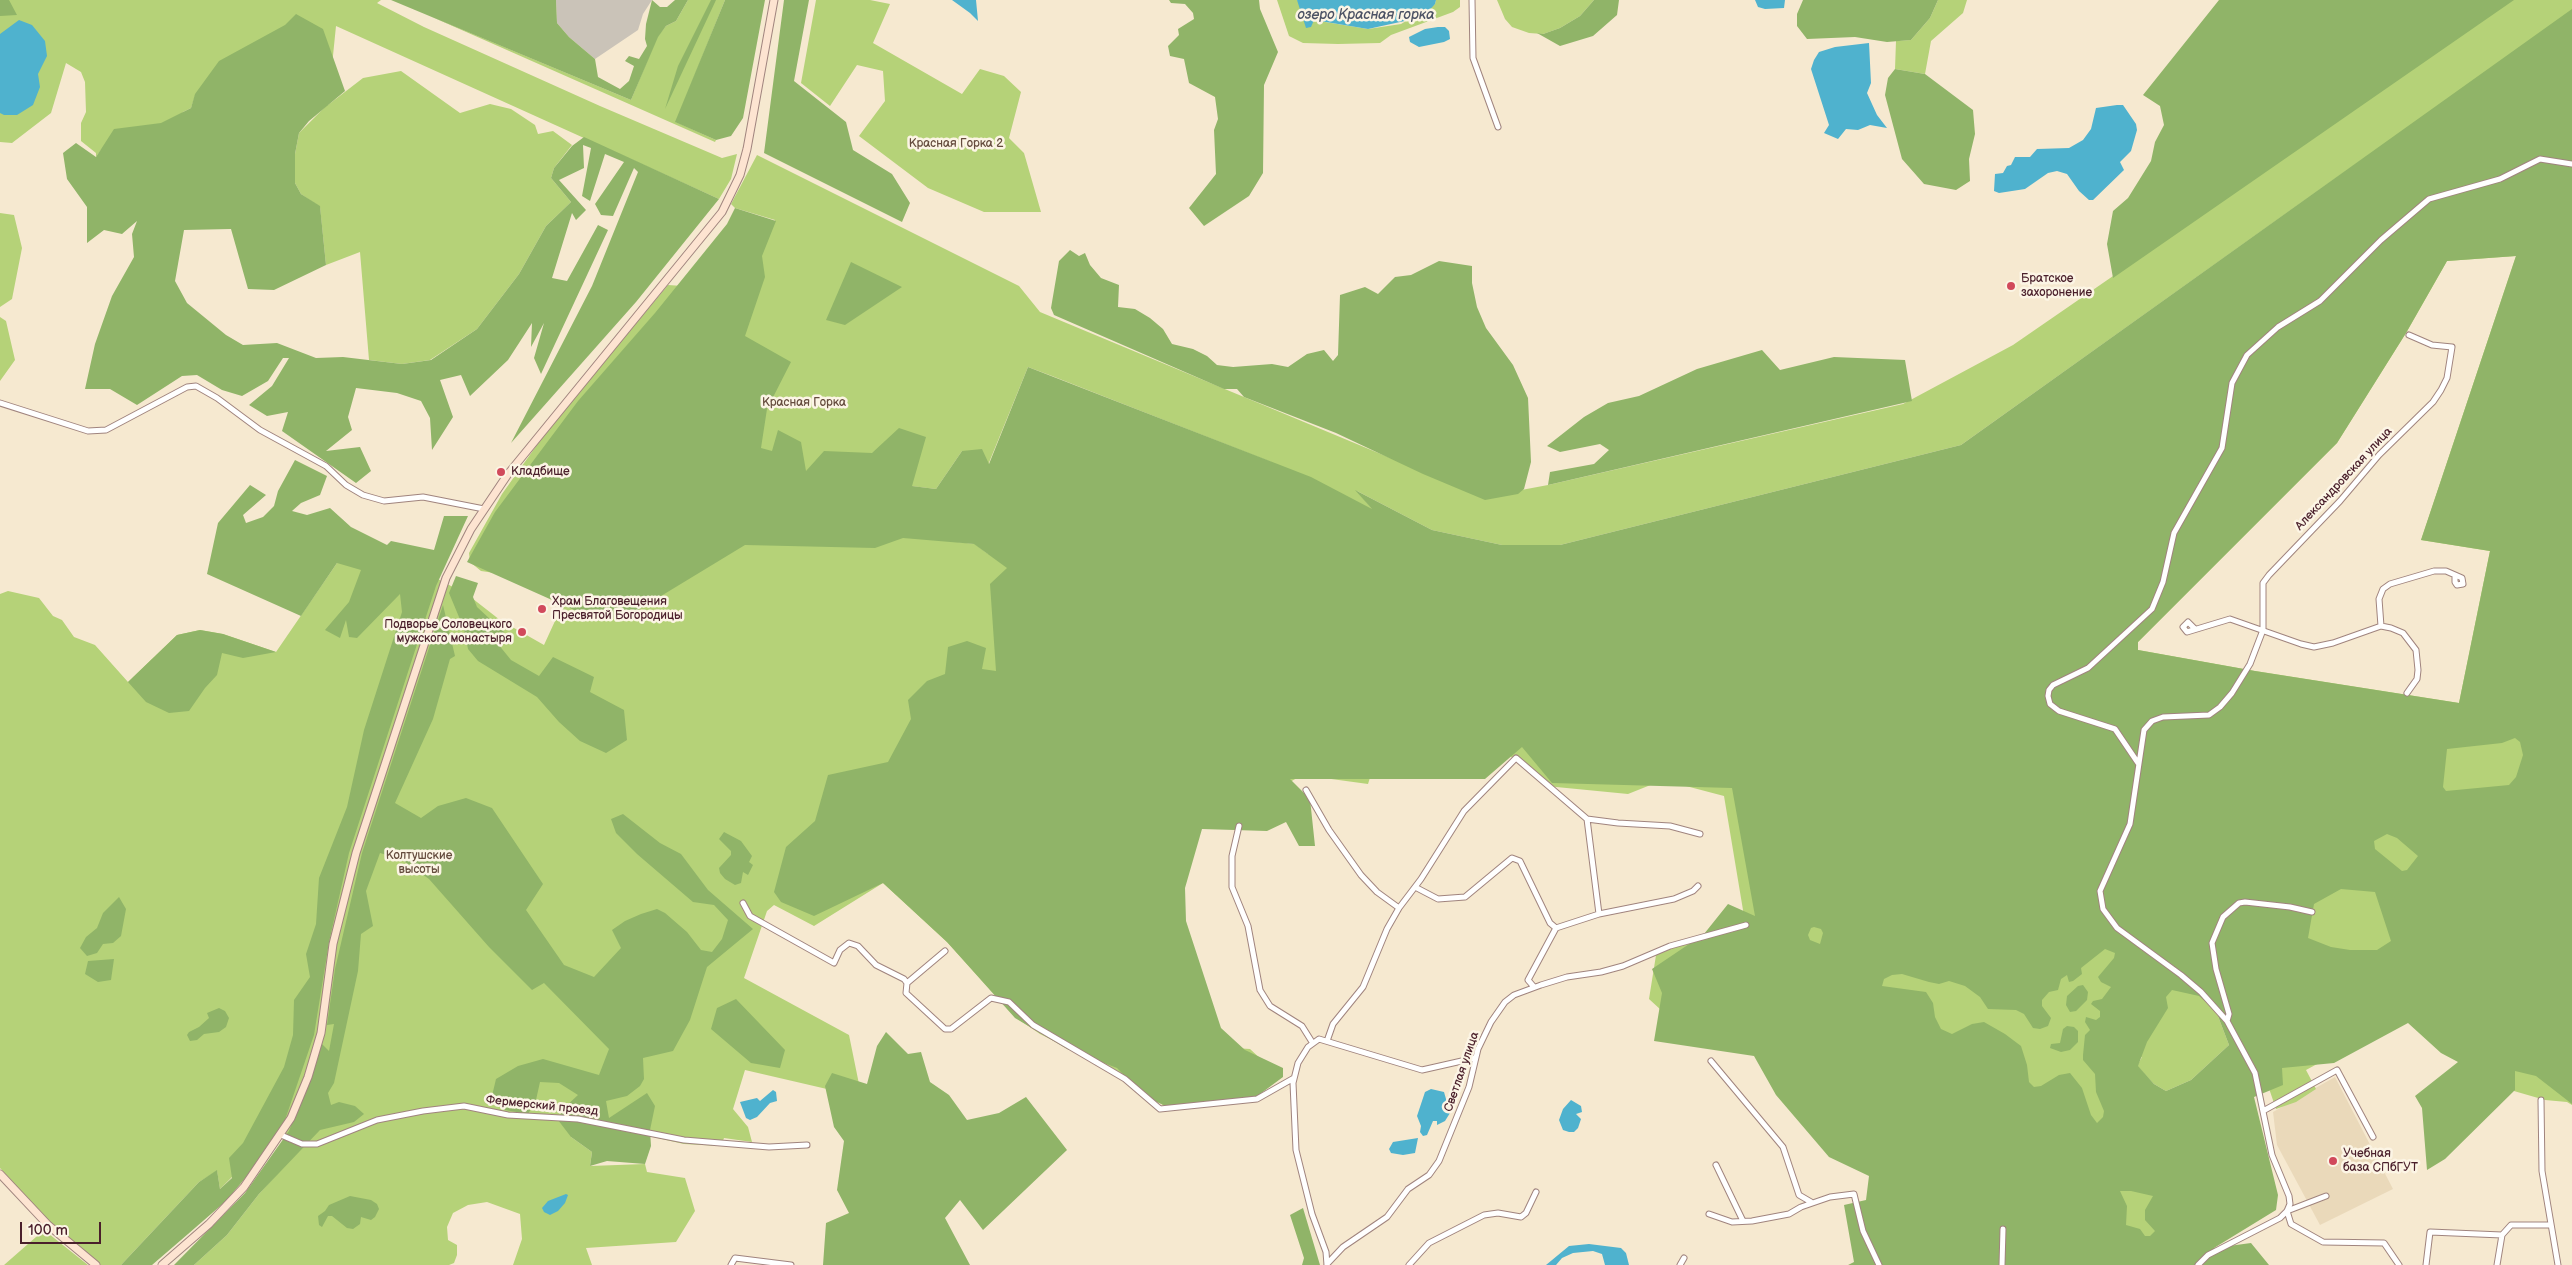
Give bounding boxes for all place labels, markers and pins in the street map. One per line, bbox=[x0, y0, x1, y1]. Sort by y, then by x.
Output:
place label: Братское захоронение bbox=[2021, 272, 2092, 300]
marker: Братское захоронение bbox=[2005, 280, 2017, 292]
place label: Кладбище bbox=[511, 465, 570, 479]
marker: Кладбище bbox=[495, 466, 507, 478]
place label: Храм Благовещения Пресвятой Богородицы bbox=[552, 595, 683, 623]
marker: Храм Благовещения Пресвятой Богородицы bbox=[536, 603, 548, 615]
place label: Подворье Соловецкого мужского монастыря bbox=[384, 618, 512, 646]
marker: Подворье Соловецкого мужского монастыря bbox=[516, 626, 528, 638]
place label: Учебная база СПбГУТ bbox=[2343, 1147, 2418, 1175]
marker: Учебная база СПбГУТ bbox=[2327, 1155, 2339, 1167]

